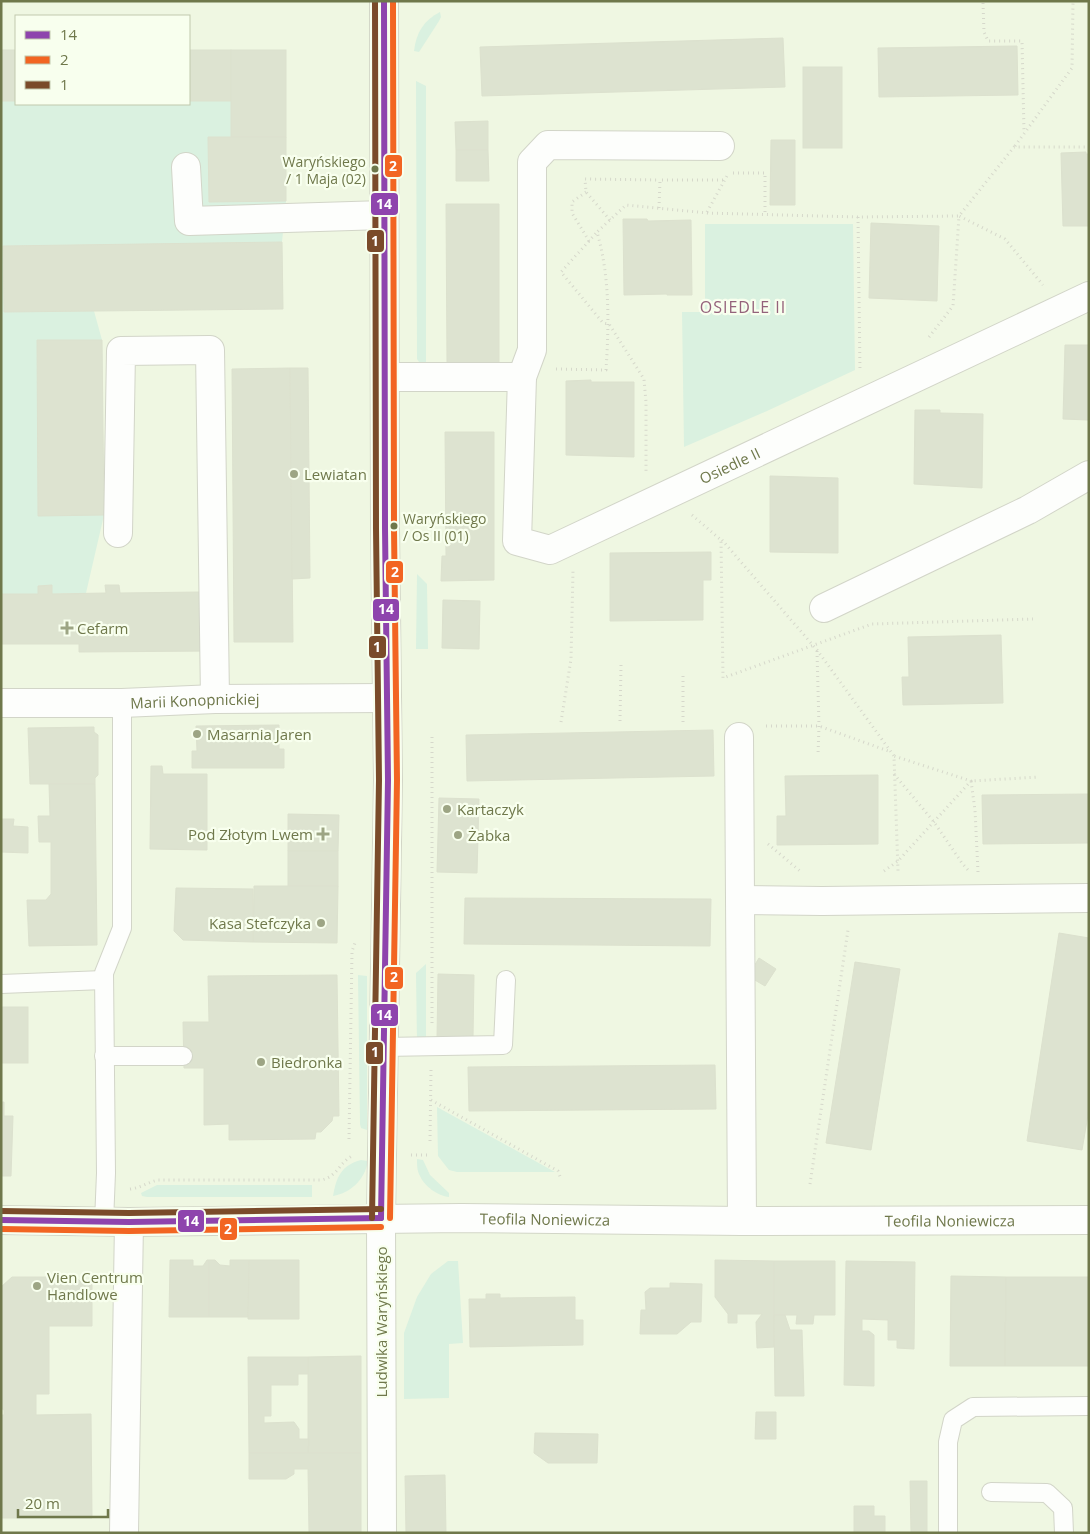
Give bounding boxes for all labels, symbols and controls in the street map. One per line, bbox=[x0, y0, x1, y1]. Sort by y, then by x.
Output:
legend bbox=[15, 15, 190, 105]
text: 14 bbox=[60, 24, 78, 44]
text: 2 bbox=[60, 49, 69, 69]
text: 1 bbox=[60, 74, 69, 94]
place label: Waryńskiego / 1 Maja (02) bbox=[283, 152, 366, 188]
line badge: 2 bbox=[384, 154, 403, 178]
text: 2 bbox=[389, 156, 397, 175]
marker: Waryńskiego / 1 Maja (02) bbox=[370, 164, 380, 174]
line badge: 14 bbox=[370, 192, 399, 216]
text: 14 bbox=[376, 194, 392, 213]
line badge: 1 bbox=[366, 229, 385, 253]
text: 1 bbox=[371, 231, 379, 250]
district label: OSIEDLE II bbox=[700, 296, 786, 318]
street label: Osiedle II bbox=[696, 442, 763, 488]
place label: Lewiatan bbox=[304, 464, 367, 484]
marker: Lewiatan bbox=[288, 468, 300, 480]
place label: Waryńskiego / Os II (01) bbox=[403, 509, 486, 545]
marker: Waryńskiego / Os II (01) bbox=[389, 521, 399, 531]
line badge: 2 bbox=[385, 560, 404, 584]
text: 2 bbox=[391, 562, 399, 581]
line badge: 14 bbox=[372, 598, 400, 622]
text: 14 bbox=[378, 599, 394, 618]
place label: Cefarm bbox=[77, 618, 128, 638]
marker: Cefarm bbox=[61, 622, 73, 634]
line badge: 1 bbox=[368, 635, 387, 659]
text: 1 bbox=[373, 637, 381, 656]
street label: Marii Konopnickiej bbox=[130, 689, 260, 713]
place label: Masarnia Jaren bbox=[207, 724, 312, 744]
marker: Masarnia Jaren bbox=[191, 728, 203, 740]
place label: Kartaczyk bbox=[457, 799, 524, 819]
marker: Kartaczyk bbox=[441, 803, 453, 815]
place label: Pod Złotym Lwem bbox=[188, 824, 313, 844]
place label: Żabka bbox=[468, 825, 510, 845]
marker: Pod Złotym Lwem bbox=[317, 828, 329, 840]
marker: Żabka bbox=[452, 829, 464, 841]
place label: Kasa Stefczyka bbox=[209, 913, 311, 933]
marker: Kasa Stefczyka bbox=[315, 917, 327, 929]
line badge: 2 bbox=[384, 966, 404, 990]
text: 2 bbox=[390, 967, 398, 986]
line badge: 14 bbox=[370, 1003, 399, 1027]
text: 14 bbox=[376, 1005, 392, 1024]
line badge: 1 bbox=[365, 1041, 384, 1065]
text: 1 bbox=[371, 1042, 379, 1061]
place label: Biedronka bbox=[271, 1052, 343, 1072]
marker: Biedronka bbox=[255, 1056, 267, 1068]
street label: Teofila Noniewicza bbox=[480, 1208, 610, 1230]
line badge: 14 bbox=[177, 1209, 205, 1233]
street label: Teofila Noniewicza bbox=[885, 1210, 1015, 1231]
text: 14 bbox=[183, 1211, 199, 1230]
line badge: 2 bbox=[219, 1217, 238, 1241]
text: 2 bbox=[224, 1219, 232, 1238]
street label: Ludwika Waryńskiego bbox=[371, 1246, 391, 1398]
place label: Vien Centrum Handlowe bbox=[47, 1267, 143, 1304]
marker: Vien Centrum Handlowe bbox=[31, 1280, 43, 1292]
scale bar bbox=[18, 1486, 108, 1518]
text: 20 m bbox=[25, 1493, 60, 1513]

